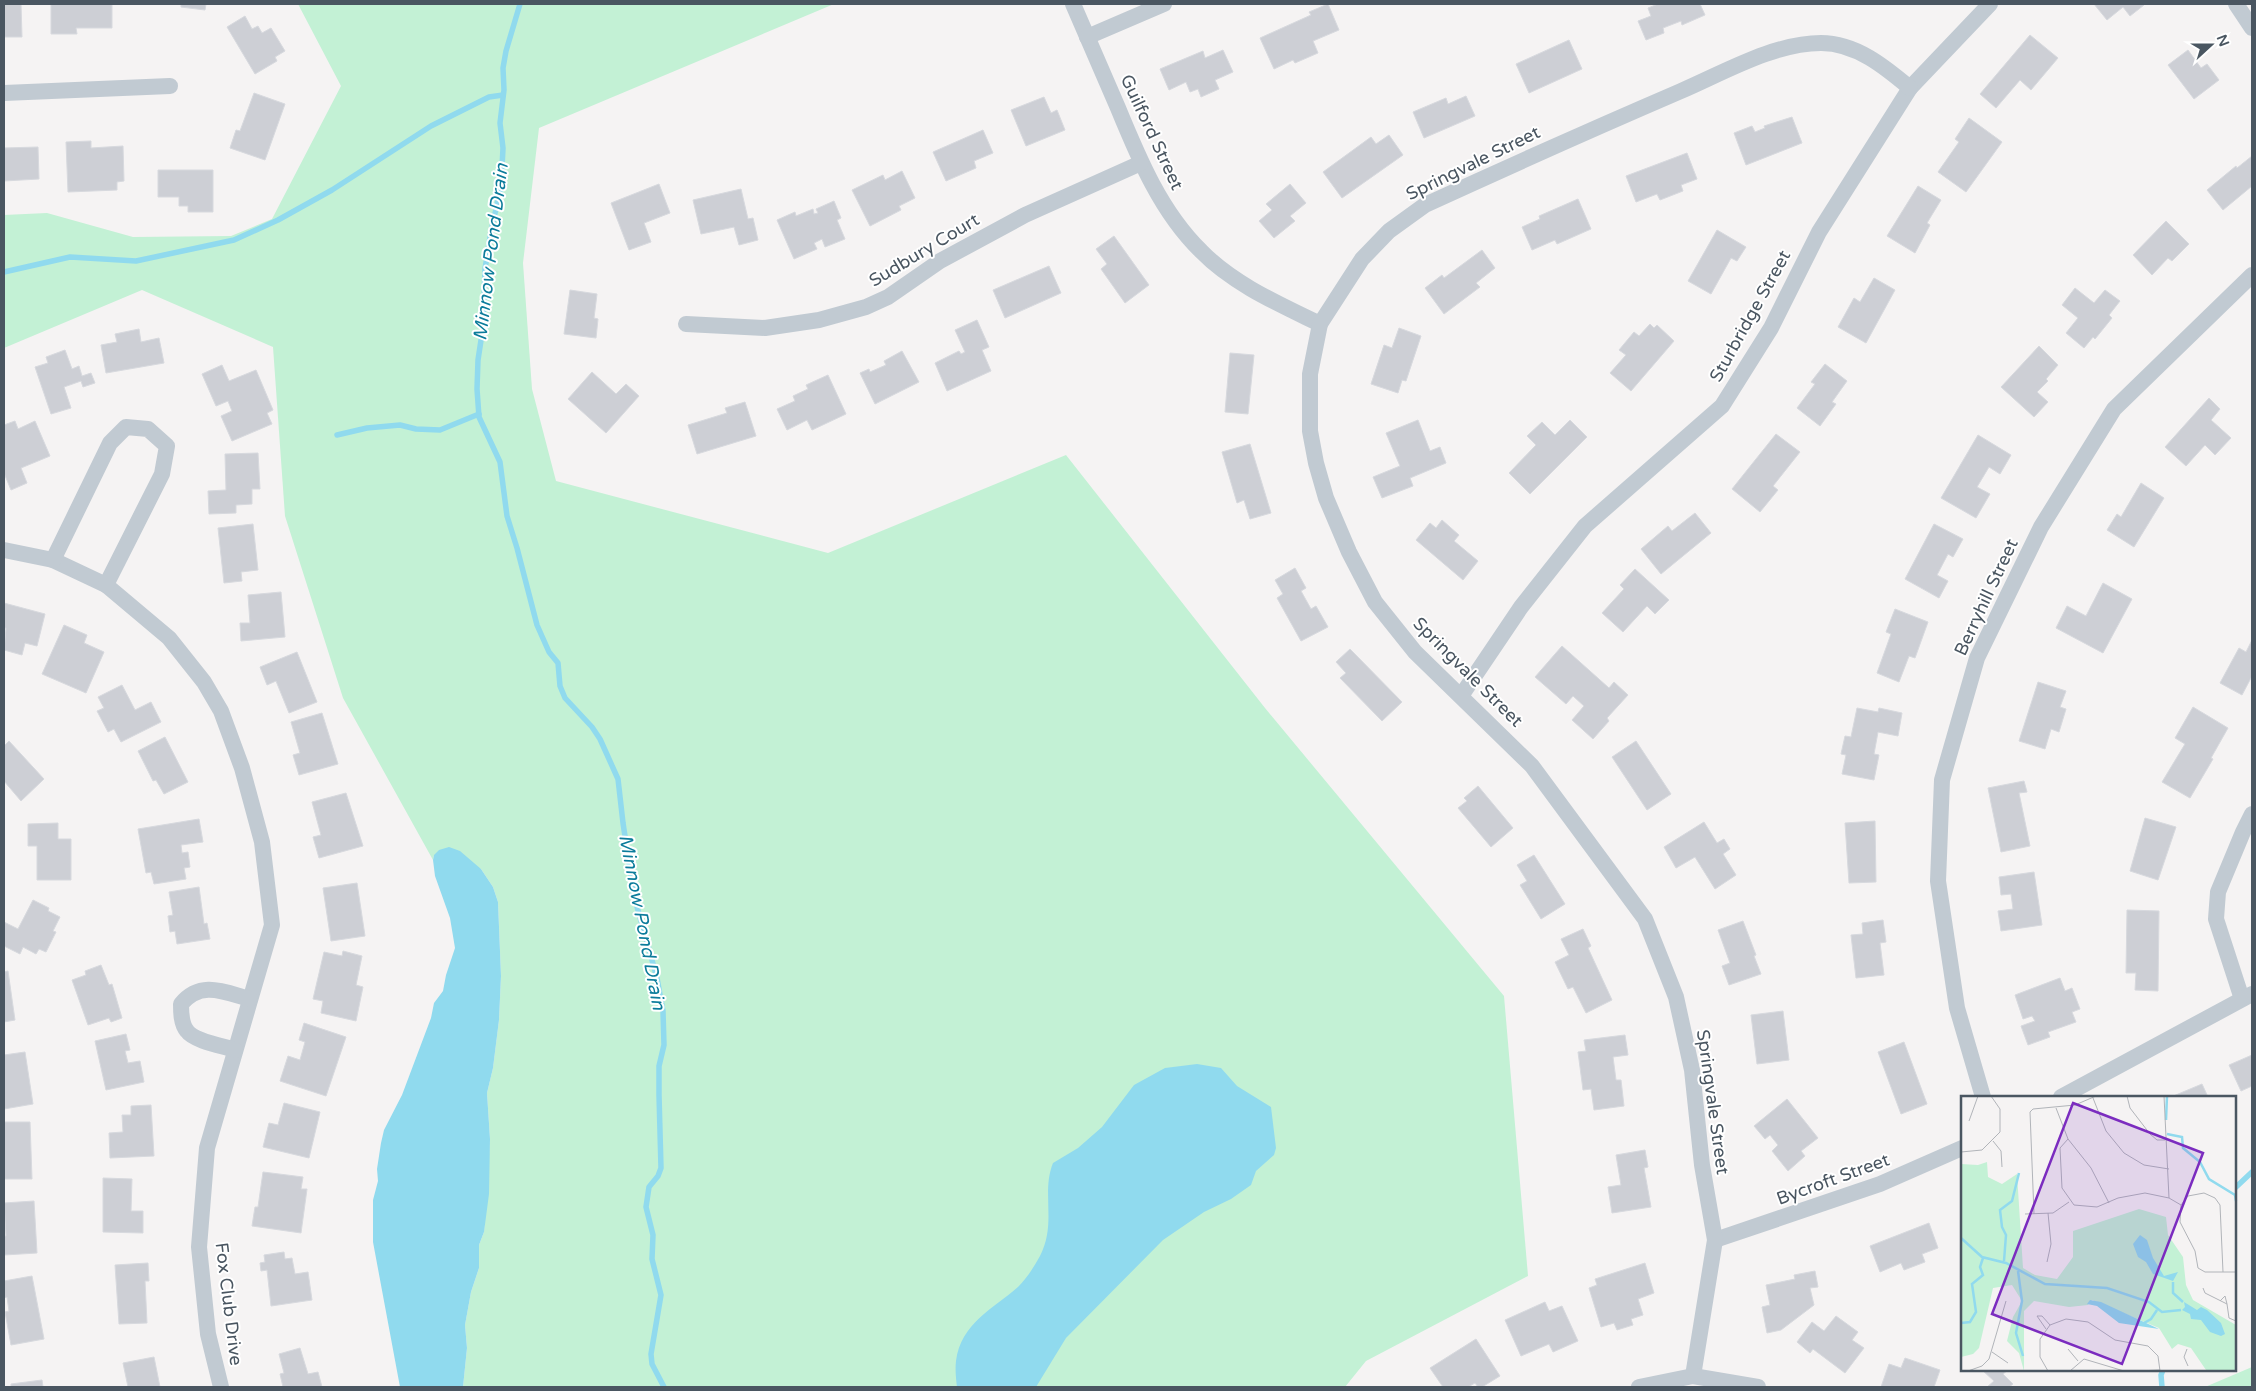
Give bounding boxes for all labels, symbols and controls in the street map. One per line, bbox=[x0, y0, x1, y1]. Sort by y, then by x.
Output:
north arrow bbox=[2186, 20, 2236, 70]
text: N bbox=[2213, 32, 2233, 49]
street label: Guilford Street bbox=[1116, 71, 1188, 193]
street label: Springvale Street bbox=[1402, 121, 1544, 205]
water label: Minnow Pond Drain bbox=[469, 162, 513, 342]
street label: Sudbury Court bbox=[865, 208, 983, 292]
street label: Sturbridge Street bbox=[1705, 246, 1795, 386]
street label: Berryhill Street bbox=[1949, 535, 2023, 659]
street label: Springvale Street bbox=[1408, 612, 1528, 732]
water label: Minnow Pond Drain bbox=[614, 833, 670, 1012]
street label: Springvale Street bbox=[1692, 1028, 1734, 1176]
inset map bbox=[1961, 1096, 2236, 1371]
street label: Bycroft Street bbox=[1774, 1148, 1893, 1210]
street label: Fox Club Drive bbox=[211, 1241, 247, 1367]

